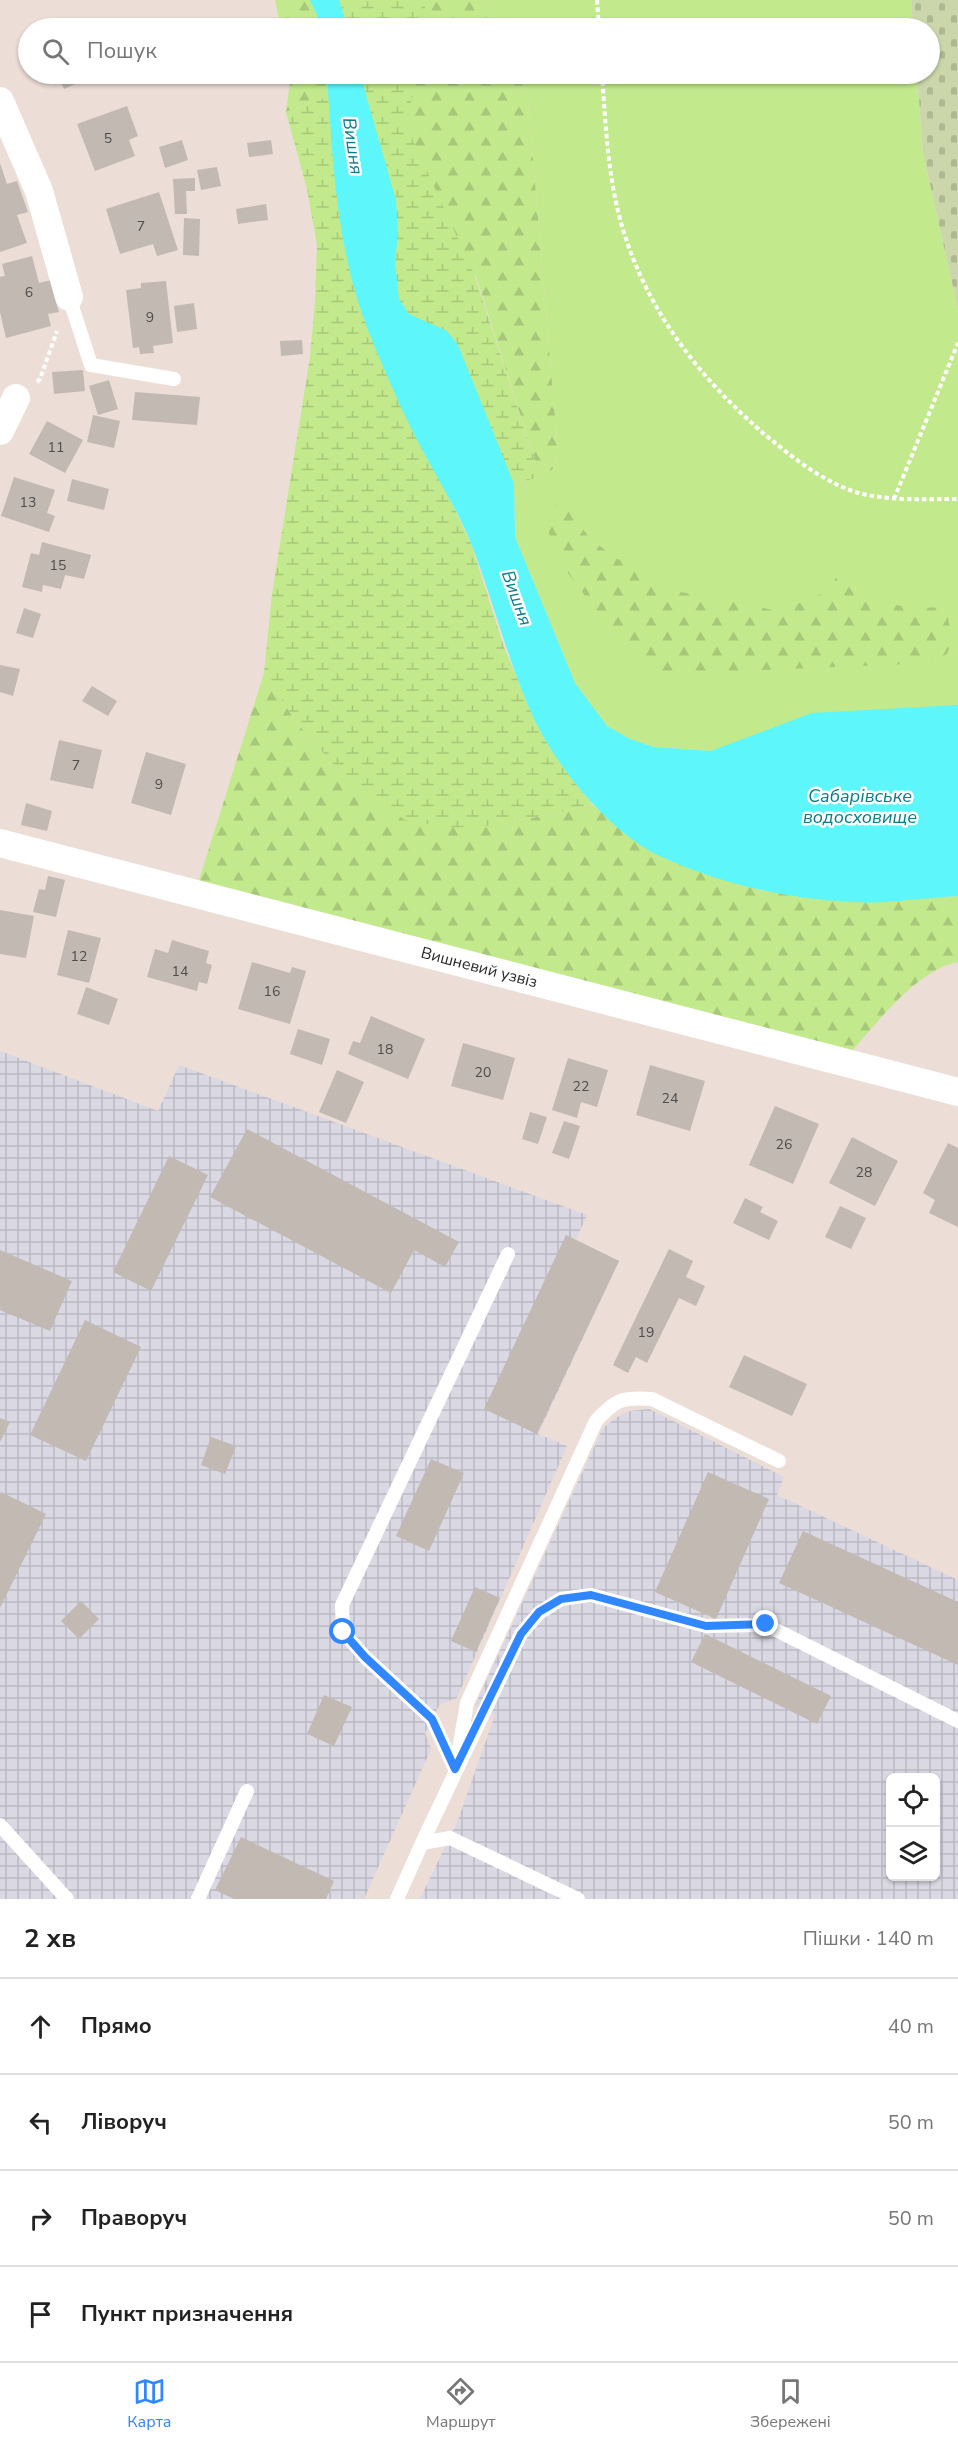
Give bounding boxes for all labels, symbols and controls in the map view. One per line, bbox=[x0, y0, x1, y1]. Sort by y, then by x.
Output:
search box bbox=[18, 18, 940, 84]
icon: search bbox=[39, 35, 72, 68]
text: Пошук bbox=[87, 36, 157, 66]
water label: Вишня bbox=[337, 116, 369, 176]
house number: 5 bbox=[104, 129, 112, 148]
house number: 7 bbox=[137, 217, 145, 236]
house number: 6 bbox=[25, 283, 33, 302]
house number: 9 bbox=[146, 308, 154, 327]
house number: 11 bbox=[48, 438, 64, 457]
house number: 13 bbox=[20, 493, 36, 512]
house number: 15 bbox=[50, 556, 66, 575]
water label: Вишня bbox=[496, 567, 538, 629]
house number: 7 bbox=[72, 756, 80, 775]
house number: 9 bbox=[155, 775, 163, 794]
water label: Сабарівське водосховище bbox=[803, 784, 917, 829]
street label: Вишневий узвіз bbox=[418, 942, 540, 993]
house number: 12 bbox=[71, 947, 87, 966]
house number: 14 bbox=[172, 962, 188, 981]
house number: 16 bbox=[264, 982, 280, 1001]
house number: 18 bbox=[377, 1040, 393, 1059]
house number: 20 bbox=[475, 1063, 491, 1082]
house number: 22 bbox=[573, 1077, 589, 1096]
house number: 24 bbox=[662, 1089, 678, 1108]
house number: 26 bbox=[776, 1135, 792, 1154]
house number: 28 bbox=[856, 1163, 872, 1182]
house number: 19 bbox=[638, 1323, 654, 1342]
route end bbox=[752, 1610, 778, 1636]
route start bbox=[329, 1618, 355, 1644]
map controls bbox=[886, 1773, 940, 1881]
button: locate bbox=[886, 1773, 940, 1827]
button: layers bbox=[886, 1827, 940, 1881]
text: 2 хв bbox=[24, 1921, 76, 1956]
text: Пішки · 140 m bbox=[803, 1925, 934, 1952]
icon: ahead bbox=[24, 2010, 57, 2043]
text: Прямо bbox=[81, 2011, 152, 2041]
text: 40 m bbox=[888, 2013, 934, 2040]
icon: left bbox=[24, 2106, 57, 2139]
text: Ліворуч bbox=[81, 2107, 167, 2137]
text: 50 m bbox=[888, 2109, 934, 2136]
icon: right bbox=[24, 2202, 57, 2235]
text: Праворуч bbox=[81, 2203, 187, 2233]
text: 50 m bbox=[888, 2205, 934, 2232]
icon: arrive bbox=[24, 2298, 57, 2331]
text: Пункт призначення bbox=[81, 2299, 293, 2329]
tab: Карта bbox=[127, 2375, 171, 2433]
tab: Маршрут bbox=[426, 2375, 495, 2433]
tab: Збережені bbox=[750, 2375, 831, 2433]

